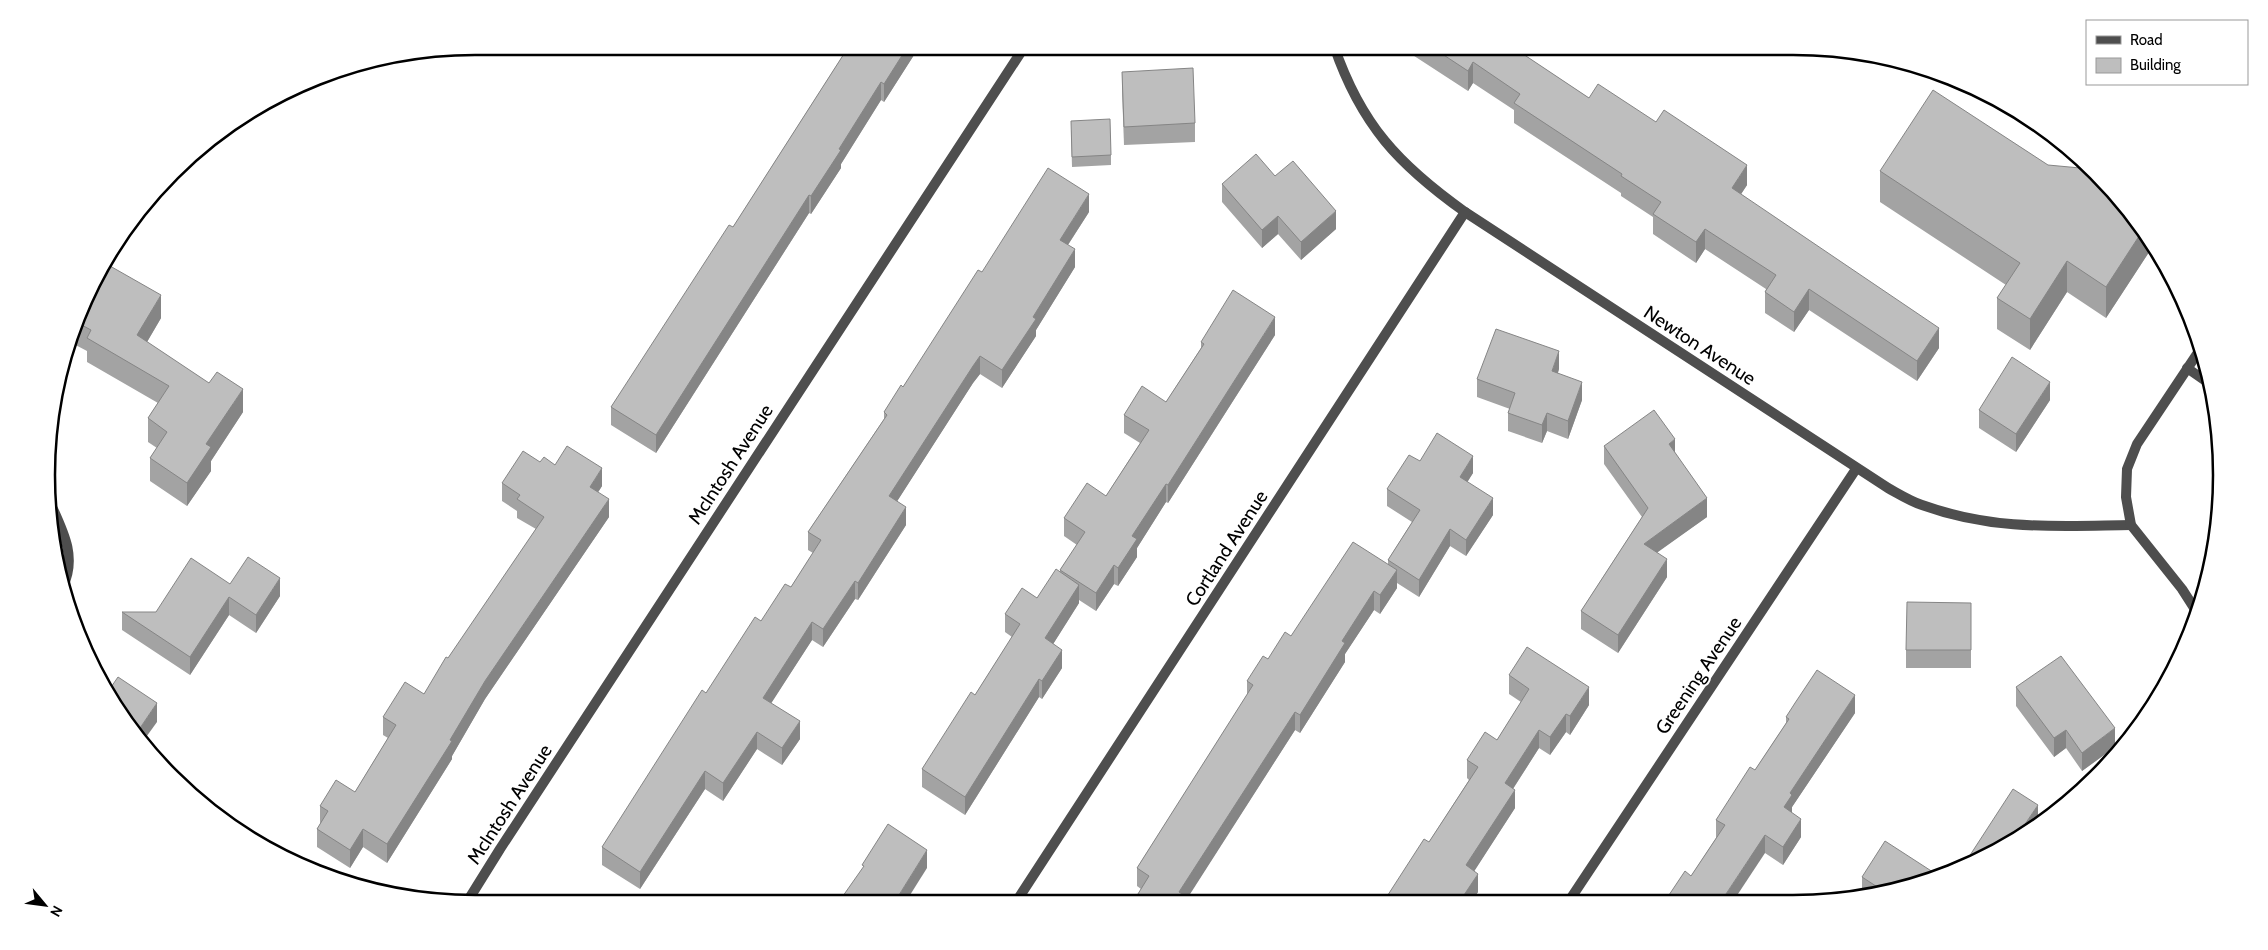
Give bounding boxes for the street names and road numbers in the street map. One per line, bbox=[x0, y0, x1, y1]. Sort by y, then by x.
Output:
street label: Newton Avenue bbox=[1640, 301, 1760, 390]
street label: McIntosh Avenue bbox=[683, 400, 778, 529]
street label: Cortland Avenue bbox=[1180, 486, 1273, 611]
street label: Greening Avenue bbox=[1651, 612, 1746, 739]
street label: McIntosh Avenue bbox=[462, 740, 557, 869]

